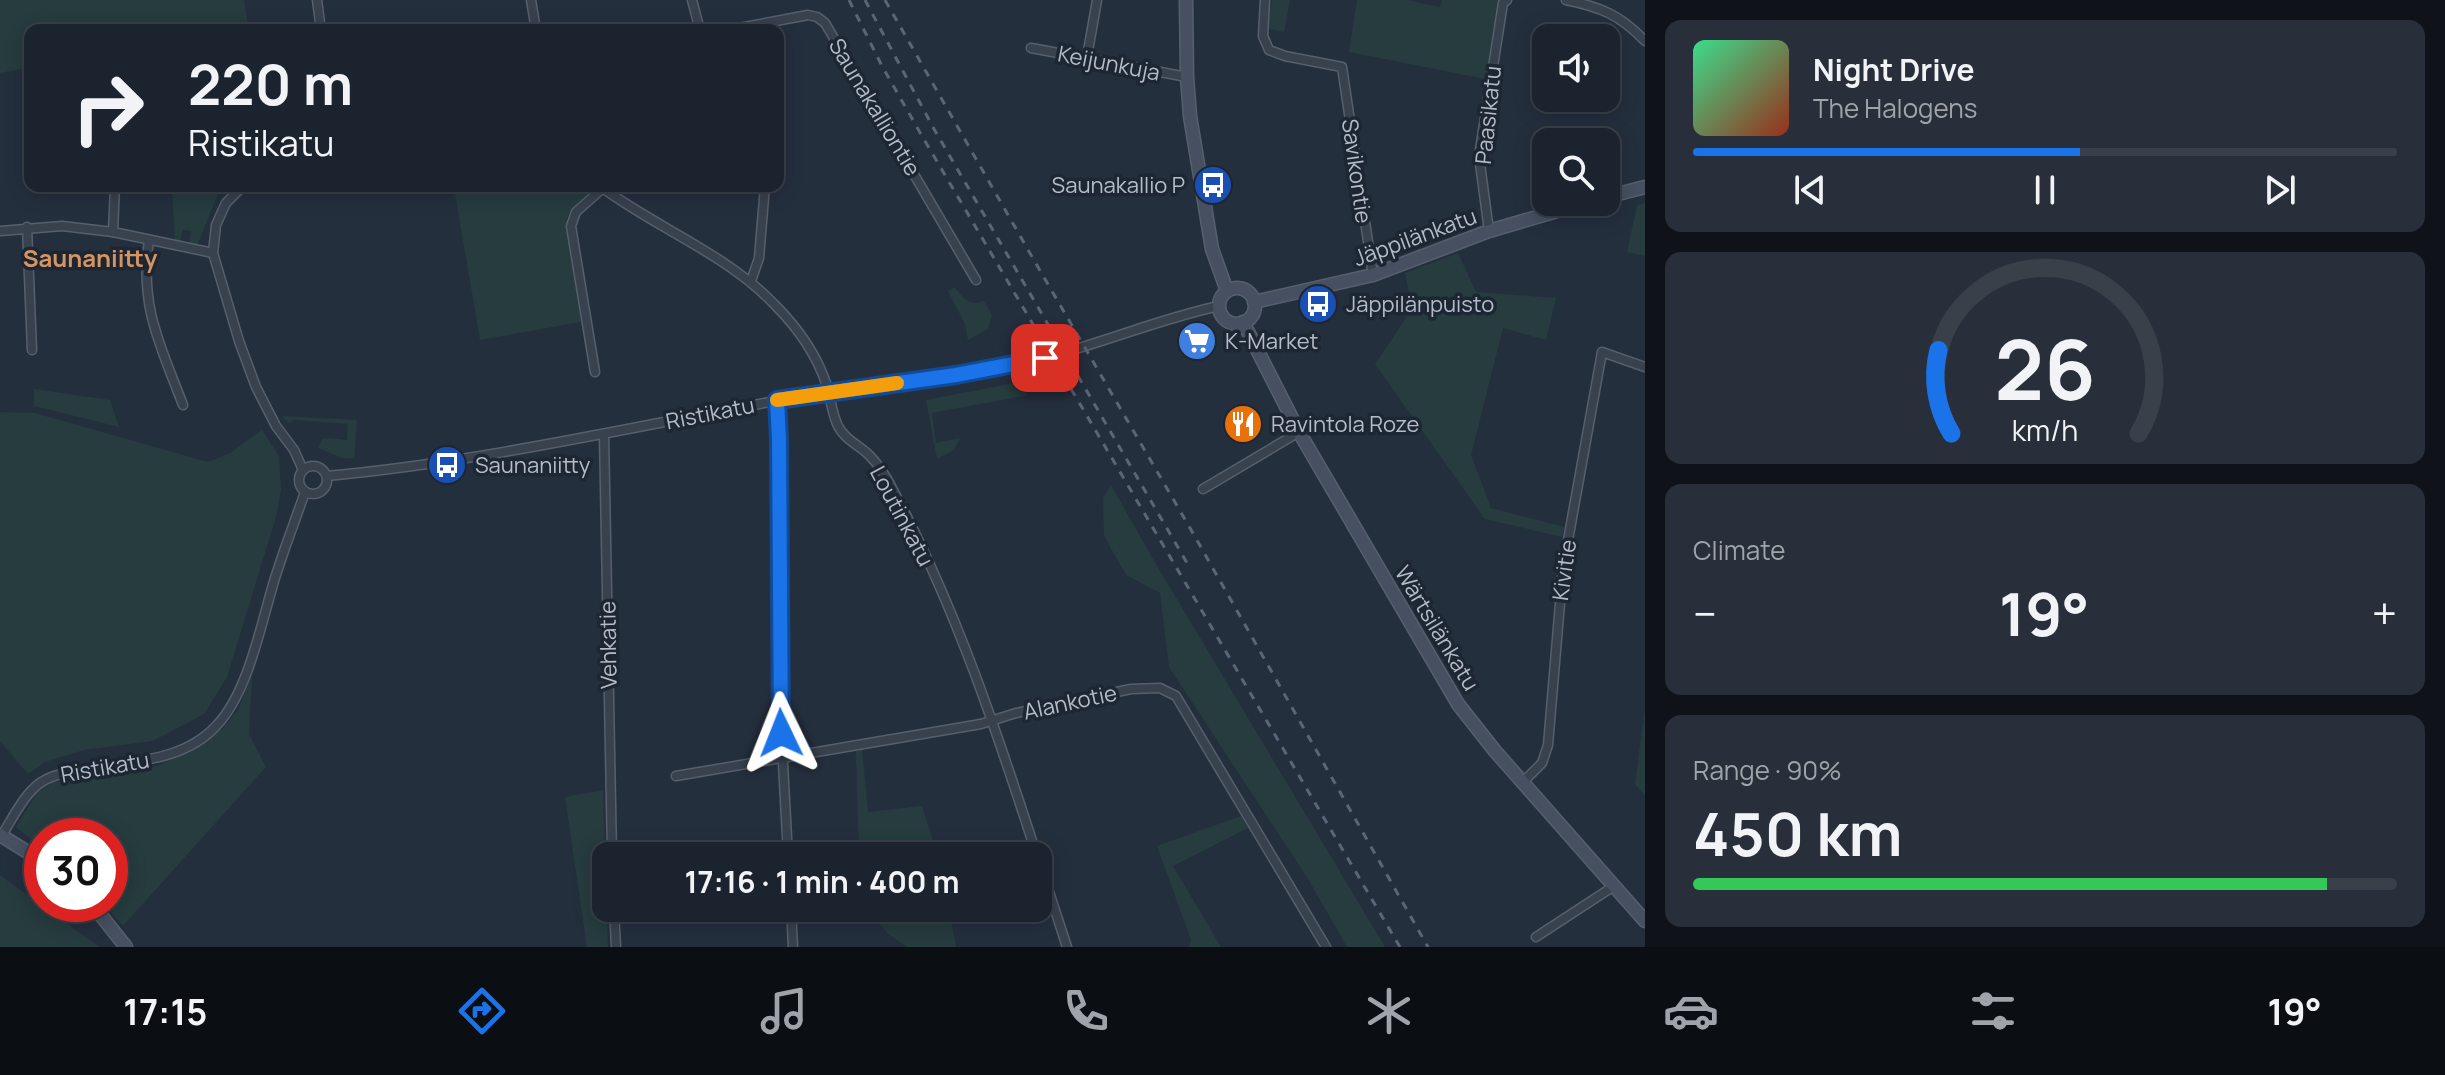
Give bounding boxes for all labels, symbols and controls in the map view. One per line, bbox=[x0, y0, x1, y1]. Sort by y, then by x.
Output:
map controls bbox=[1532, 24, 1620, 216]
button: sound bbox=[1532, 24, 1620, 112]
street label: Saunakalliontie bbox=[822, 33, 928, 182]
street label: Keijunkuja bbox=[1055, 38, 1163, 88]
text: 220 m bbox=[188, 45, 353, 122]
text: Night Drive bbox=[1813, 49, 1975, 90]
icon: right bbox=[56, 56, 160, 160]
street label: Paasikatu bbox=[1468, 64, 1508, 166]
text: The Halogens bbox=[1813, 90, 1977, 126]
street label: Savikontie bbox=[1335, 117, 1379, 225]
text: Ristikatu bbox=[188, 118, 334, 167]
button: search bbox=[1532, 128, 1620, 216]
bus stop icon: Saunakallio P bbox=[1192, 164, 1234, 206]
icon: previous bbox=[1788, 168, 1832, 212]
icon: pause bbox=[2023, 168, 2067, 212]
icon: next bbox=[2258, 168, 2302, 212]
place label: Saunakallio P bbox=[1052, 170, 1185, 200]
street label: Jäppilänkatu bbox=[1349, 201, 1481, 273]
district label: Saunaniitty bbox=[23, 241, 158, 274]
bus stop icon: Jäppilänpuisto bbox=[1297, 283, 1339, 325]
place label: Jäppilänpuisto bbox=[1346, 289, 1494, 319]
text: 26 bbox=[1994, 310, 2096, 424]
supermarket icon: K-Market bbox=[1176, 320, 1218, 362]
pin bbox=[1011, 324, 1079, 392]
place label: K-Market bbox=[1225, 326, 1318, 356]
icon: arrive bbox=[1023, 336, 1067, 380]
street label: Ristikatu bbox=[663, 390, 757, 436]
restaurant icon: Ravintola Roze bbox=[1222, 403, 1264, 445]
place label: Ravintola Roze bbox=[1271, 409, 1419, 439]
text: km/h bbox=[2012, 411, 2078, 450]
bus stop icon: Saunaniitty bbox=[426, 444, 468, 486]
place label: Saunaniitty bbox=[475, 450, 591, 480]
street label: Loutinkatu bbox=[863, 461, 941, 571]
text: Climate bbox=[1693, 532, 1785, 568]
street label: Kivitie bbox=[1545, 537, 1583, 602]
street label: Wärtsilänkatu bbox=[1388, 560, 1486, 696]
text: 19° bbox=[1999, 572, 2089, 654]
text: − bbox=[1693, 583, 1717, 643]
text: + bbox=[2372, 583, 2397, 643]
street label: Vehkatie bbox=[592, 601, 624, 689]
street label: Alankotie bbox=[1020, 677, 1120, 727]
position arrow bbox=[739, 691, 823, 775]
street label: Ristikatu bbox=[58, 744, 152, 790]
text: Range · 90% bbox=[1693, 752, 1842, 788]
text: 450 km bbox=[1693, 792, 1902, 874]
speed limit sign: 30 bbox=[24, 818, 128, 922]
text: 17:16 · 1 min · 400 m bbox=[684, 861, 960, 902]
icon: directions bbox=[454, 983, 510, 1039]
icon: music bbox=[756, 983, 812, 1039]
icon: phone bbox=[1058, 983, 1114, 1039]
icon: climate bbox=[1361, 983, 1417, 1039]
icon: car bbox=[1663, 983, 1719, 1039]
icon: filters bbox=[1965, 983, 2021, 1039]
text: 17:15 bbox=[123, 987, 207, 1036]
text: 19° bbox=[2267, 987, 2322, 1036]

